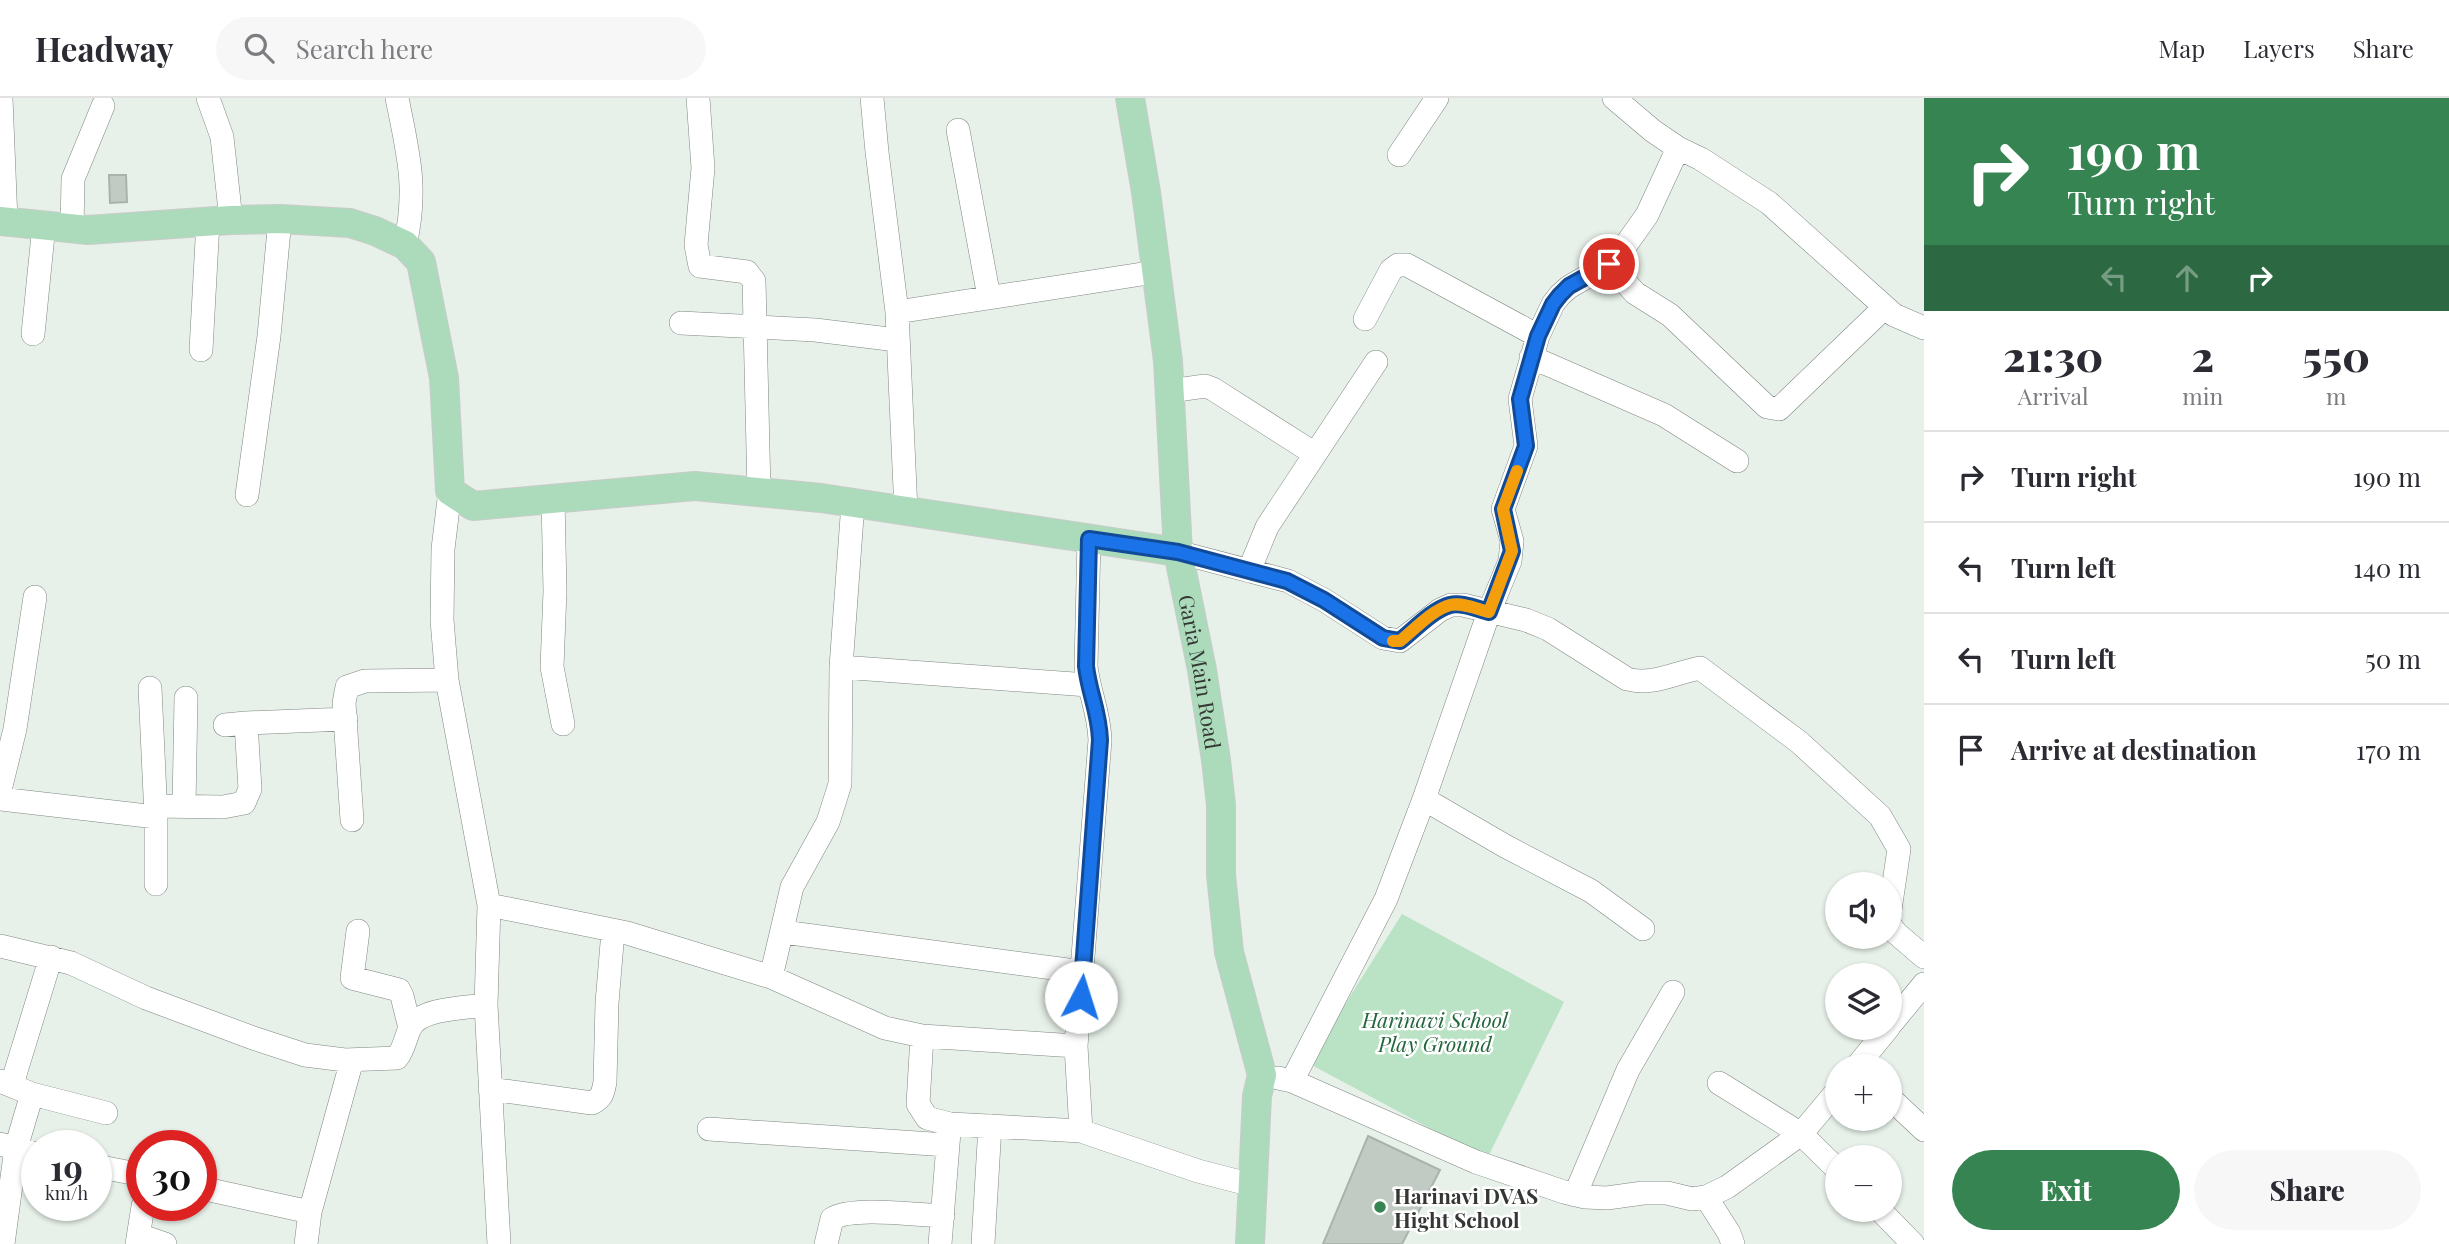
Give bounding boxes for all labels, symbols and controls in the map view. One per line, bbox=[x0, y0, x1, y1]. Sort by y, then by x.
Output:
search box bbox=[216, 17, 706, 80]
text: Headway bbox=[35, 26, 174, 70]
icon: search bbox=[240, 29, 278, 67]
text: Search here bbox=[296, 31, 433, 66]
text: Map bbox=[2159, 32, 2205, 64]
text: Layers bbox=[2243, 32, 2315, 64]
text: Share bbox=[2353, 32, 2414, 64]
text: 190 m bbox=[2067, 117, 2200, 182]
icon: right bbox=[1952, 126, 2043, 217]
text: Turn right bbox=[2067, 180, 2215, 223]
pin bbox=[1579, 234, 1639, 294]
icon: arrive bbox=[1590, 245, 1628, 283]
icon: left bbox=[2095, 259, 2133, 297]
icon: ahead bbox=[2168, 259, 2206, 297]
icon: right bbox=[2241, 259, 2279, 297]
text: 21:30 bbox=[2003, 327, 2103, 383]
text: 2 bbox=[2191, 327, 2214, 383]
text: 550 bbox=[2302, 327, 2370, 383]
text: Arrival bbox=[2018, 380, 2089, 411]
text: min bbox=[2182, 380, 2223, 411]
text: m bbox=[2326, 380, 2346, 411]
icon: right bbox=[1952, 458, 1990, 496]
text: Turn right bbox=[2011, 459, 2137, 494]
text: 190 m bbox=[2353, 459, 2421, 494]
icon: left bbox=[1952, 549, 1990, 587]
text: Turn left bbox=[2011, 550, 2116, 585]
text: 140 m bbox=[2353, 550, 2421, 585]
street label: Garia Main Road bbox=[1173, 592, 1228, 751]
icon: left bbox=[1952, 640, 1990, 678]
text: Turn left bbox=[2011, 641, 2116, 676]
text: 50 m bbox=[2365, 641, 2421, 676]
icon: arrive bbox=[1952, 731, 1990, 769]
text: Arrive at destination bbox=[2011, 732, 2257, 767]
text: 170 m bbox=[2356, 732, 2421, 767]
map controls bbox=[1825, 872, 1902, 1222]
button: sound bbox=[1825, 872, 1902, 949]
position arrow bbox=[1044, 960, 1118, 1034]
button: layers bbox=[1825, 963, 1902, 1040]
park label: Harinavi School Play Ground bbox=[1361, 1005, 1509, 1057]
button: + bbox=[1825, 1054, 1902, 1131]
speed limit sign: 30 bbox=[126, 1130, 217, 1221]
text: 19 bbox=[50, 1143, 83, 1190]
button: − bbox=[1825, 1145, 1902, 1222]
button: Exit bbox=[1952, 1150, 2180, 1230]
button: Share bbox=[2194, 1150, 2421, 1230]
text: km/h bbox=[45, 1181, 88, 1205]
place label: Harinavi DVAS Hight School bbox=[1394, 1181, 1538, 1233]
marker: Harinavi DVAS Hight School bbox=[1372, 1199, 1388, 1215]

